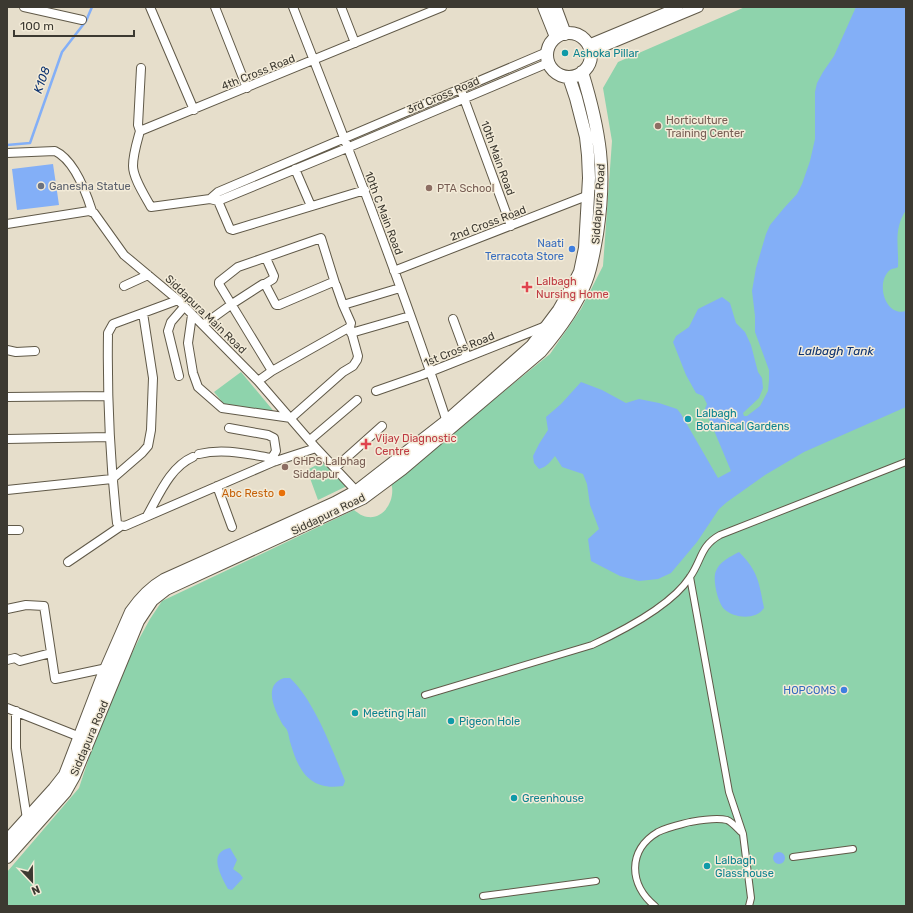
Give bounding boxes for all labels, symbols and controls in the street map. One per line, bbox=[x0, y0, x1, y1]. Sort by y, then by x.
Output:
scale bar bbox=[14, 12, 134, 38]
text: 100 m bbox=[20, 19, 54, 33]
place label: Ashoka Pillar bbox=[573, 47, 639, 60]
marker: Ashoka Pillar bbox=[560, 48, 570, 58]
street label: 4th Cross Road bbox=[219, 52, 297, 93]
water label: K108 bbox=[31, 64, 53, 95]
street label: 3rd Cross Road bbox=[405, 74, 481, 117]
place label: Horticulture Training Center bbox=[666, 114, 745, 140]
street label: 10th Main Road bbox=[478, 119, 517, 197]
marker: Horticulture Training Center bbox=[653, 121, 663, 131]
street label: Siddapura Road bbox=[589, 163, 608, 245]
street label: 10th C Main Road bbox=[362, 170, 405, 257]
place label: Ganesha Statue bbox=[49, 180, 131, 193]
marker: Ganesha Statue bbox=[36, 181, 46, 191]
place label: PTA School bbox=[437, 182, 494, 195]
marker: PTA School bbox=[424, 183, 434, 193]
street label: 2nd Cross Road bbox=[448, 203, 528, 244]
place label: Naati Terracota Store bbox=[485, 237, 564, 263]
marker: Naati Terracota Store bbox=[567, 244, 577, 254]
street label: Siddapura Main Road bbox=[162, 272, 249, 356]
place label: Lalbagh Nursing Home bbox=[536, 275, 609, 301]
marker: Lalbagh Nursing Home bbox=[521, 281, 533, 293]
street label: 1st Cross Road bbox=[422, 329, 496, 370]
water label: Lalbagh Tank bbox=[798, 344, 874, 358]
place label: Lalbagh Botanical Gardens bbox=[696, 407, 790, 433]
marker: Lalbagh Botanical Gardens bbox=[683, 414, 693, 424]
place label: Vijay Diagnostic Centre bbox=[375, 432, 457, 458]
marker: Vijay Diagnostic Centre bbox=[360, 438, 372, 450]
place label: GHPS Lalbhag Siddapur bbox=[293, 455, 366, 481]
marker: GHPS Lalbhag Siddapur bbox=[280, 462, 290, 472]
place label: Abc Resto bbox=[222, 487, 274, 500]
marker: Abc Resto bbox=[277, 488, 287, 498]
street label: Siddapura Road bbox=[289, 491, 367, 538]
place label: HOPCOMS bbox=[783, 684, 836, 697]
marker: HOPCOMS bbox=[839, 685, 849, 695]
street label: Siddapura Road bbox=[68, 698, 111, 778]
place label: Meeting Hall bbox=[363, 707, 426, 720]
marker: Meeting Hall bbox=[350, 708, 360, 718]
place label: Pigeon Hole bbox=[459, 715, 520, 728]
marker: Pigeon Hole bbox=[446, 716, 456, 726]
place label: Greenhouse bbox=[522, 792, 584, 805]
marker: Greenhouse bbox=[509, 793, 519, 803]
place label: Lalbagh Glasshouse bbox=[715, 854, 774, 880]
north arrow bbox=[12, 861, 52, 901]
marker: Lalbagh Glasshouse bbox=[702, 861, 712, 871]
text: N bbox=[29, 882, 42, 897]

